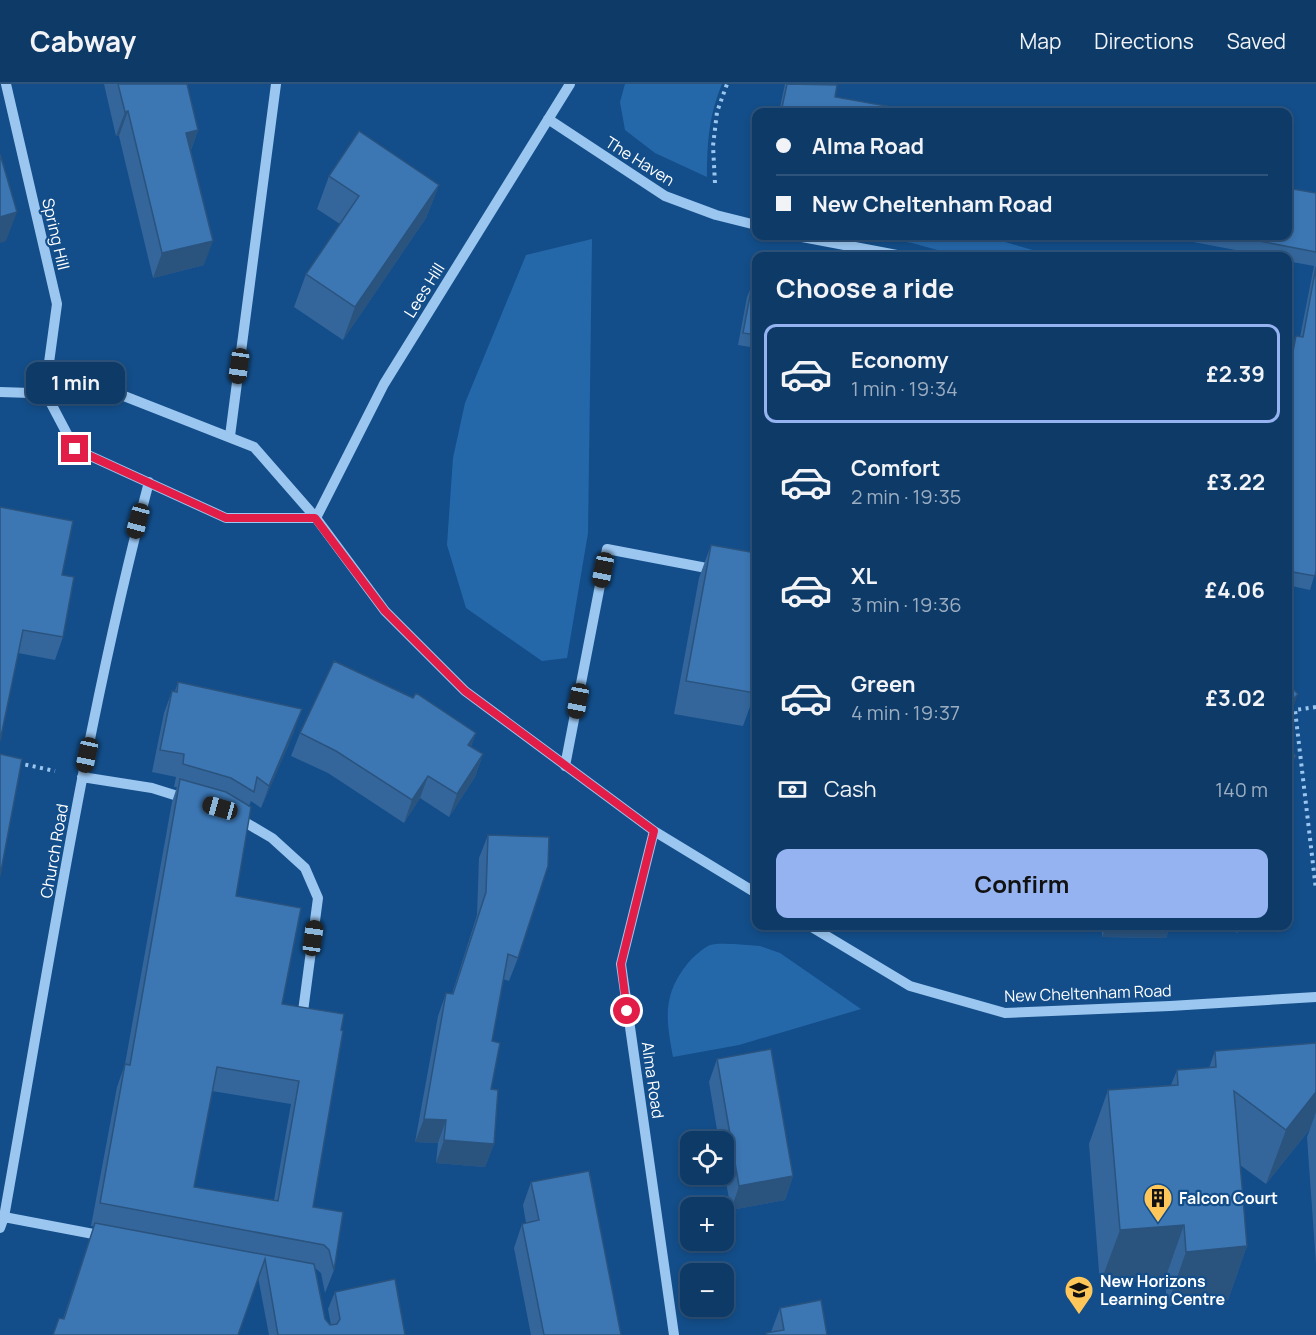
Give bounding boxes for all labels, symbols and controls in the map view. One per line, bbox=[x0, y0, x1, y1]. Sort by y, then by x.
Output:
text: Cabway bbox=[30, 22, 136, 60]
text: Map bbox=[1020, 27, 1061, 55]
text: Directions bbox=[1094, 27, 1194, 55]
text: Saved bbox=[1227, 27, 1286, 55]
street label: The Haven bbox=[601, 131, 679, 191]
text: Alma Road bbox=[812, 131, 924, 161]
text: New Cheltenham Road bbox=[812, 189, 1053, 219]
street label: Spring Hill bbox=[37, 196, 75, 272]
street label: Lees Hill bbox=[399, 258, 449, 322]
text: Choose a ride bbox=[776, 269, 954, 306]
text: Economy bbox=[851, 345, 949, 375]
car bbox=[228, 347, 250, 385]
icon: car bbox=[779, 347, 833, 401]
text: £2.39 bbox=[1206, 359, 1265, 389]
callout: 1 min bbox=[26, 362, 124, 404]
text: 1 min bbox=[51, 369, 100, 396]
text: 1 min · 19:34 bbox=[851, 375, 958, 402]
route end bbox=[61, 435, 88, 462]
text: Comfort bbox=[851, 453, 940, 483]
icon: car bbox=[779, 455, 833, 509]
text: £3.22 bbox=[1207, 467, 1265, 497]
text: 2 min · 19:35 bbox=[851, 483, 961, 510]
car bbox=[125, 501, 151, 541]
car bbox=[591, 551, 615, 589]
text: XL bbox=[851, 561, 877, 591]
icon: car bbox=[779, 563, 833, 617]
text: £4.06 bbox=[1205, 575, 1265, 605]
text: 3 min · 19:36 bbox=[851, 591, 962, 618]
text: Green bbox=[851, 669, 916, 699]
icon: car bbox=[779, 671, 833, 725]
car bbox=[566, 682, 590, 720]
text: £3.02 bbox=[1205, 683, 1265, 713]
text: 4 min · 19:37 bbox=[851, 699, 960, 726]
car bbox=[74, 736, 100, 774]
icon: cash bbox=[776, 773, 809, 806]
text: Cash bbox=[824, 774, 877, 804]
text: 140 m bbox=[1215, 776, 1268, 803]
car bbox=[200, 794, 240, 822]
street label: Church Road bbox=[35, 802, 73, 900]
button: Confirm bbox=[776, 849, 1268, 918]
car bbox=[302, 919, 324, 957]
street label: New Cheltenham Road bbox=[1004, 979, 1172, 1007]
route start bbox=[613, 997, 640, 1024]
street label: Alma Road bbox=[637, 1040, 669, 1120]
map controls bbox=[680, 1131, 734, 1317]
button: locate bbox=[680, 1131, 734, 1185]
building icon: Falcon Court bbox=[1142, 1182, 1174, 1224]
place label: Falcon Court bbox=[1179, 1187, 1278, 1209]
button: + bbox=[680, 1197, 734, 1251]
button: − bbox=[680, 1263, 734, 1317]
place label: New Horizons Learning Centre bbox=[1100, 1270, 1226, 1310]
school or university icon: New Horizons Learning Centre bbox=[1063, 1274, 1095, 1316]

